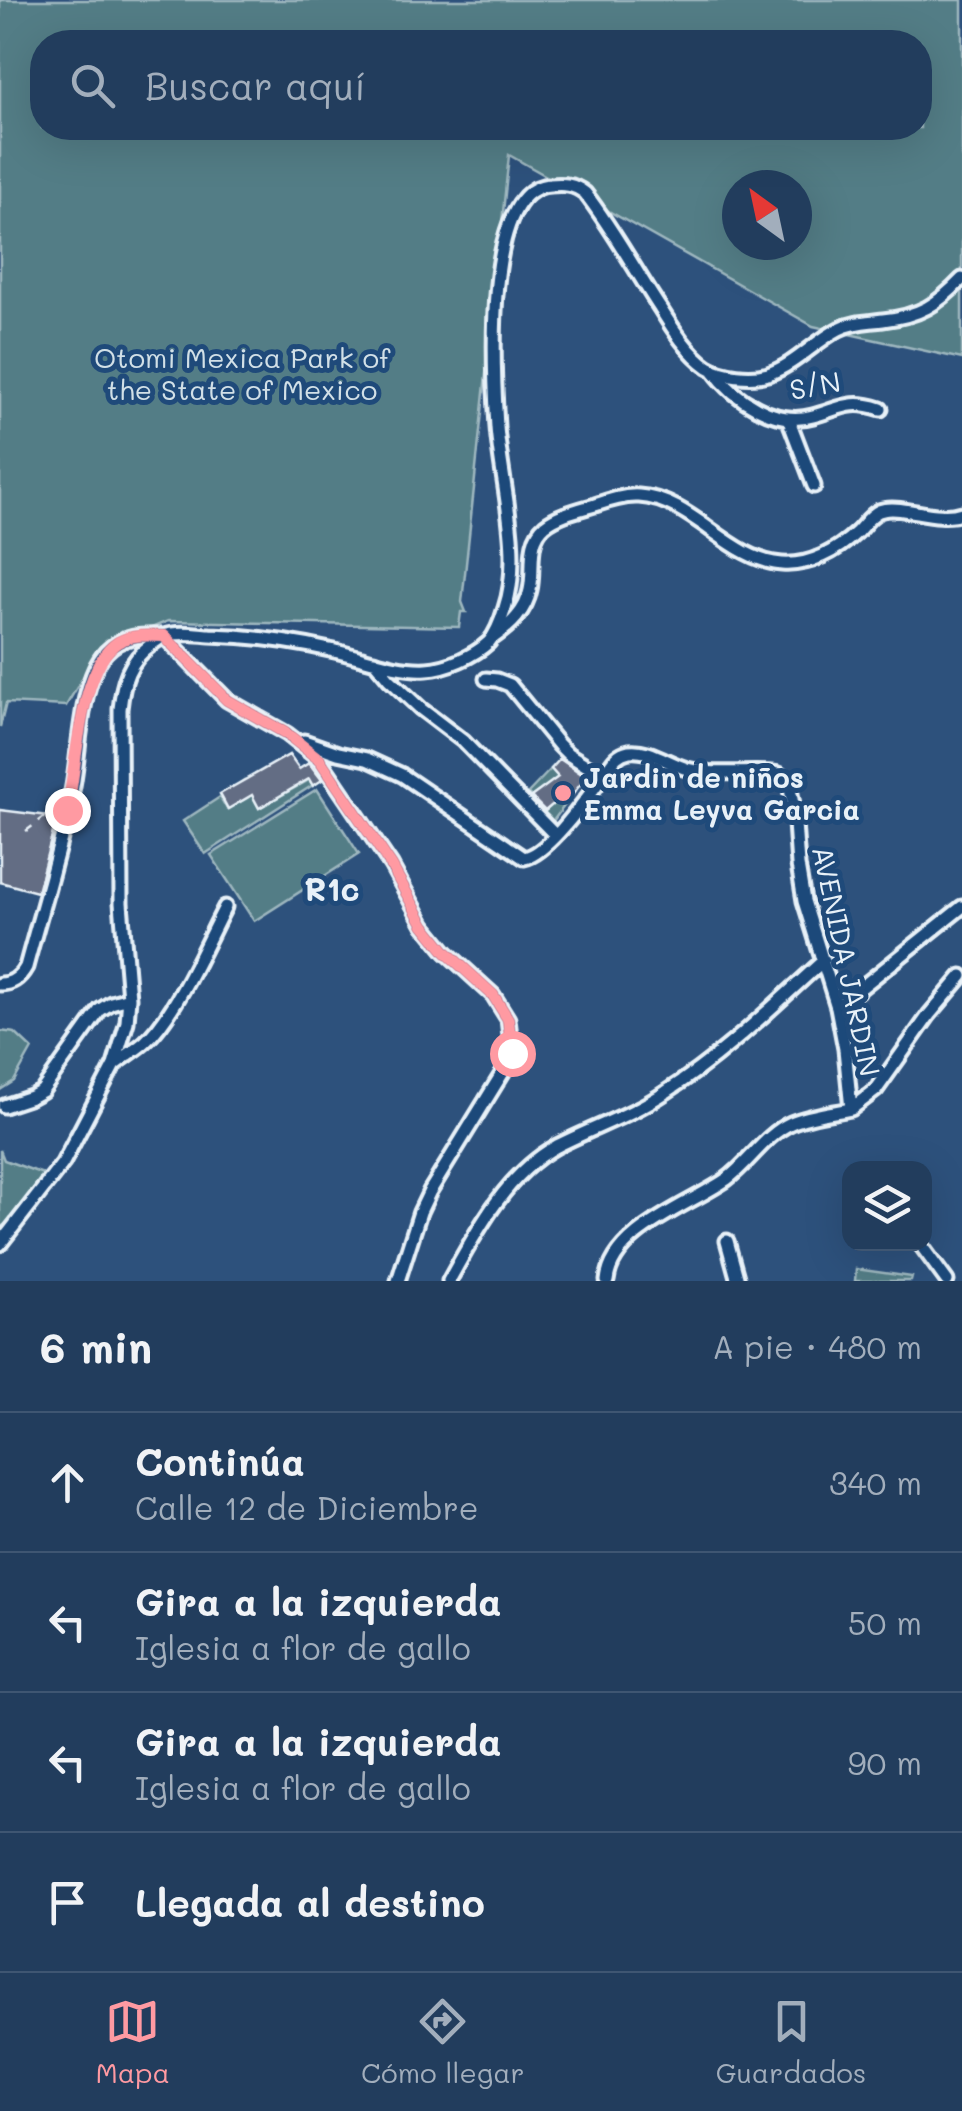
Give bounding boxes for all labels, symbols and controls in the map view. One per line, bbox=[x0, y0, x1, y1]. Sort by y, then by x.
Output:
search box bbox=[30, 30, 932, 140]
icon: search bbox=[65, 58, 120, 113]
text: Buscar aquí bbox=[145, 60, 366, 110]
north arrow bbox=[722, 170, 812, 260]
park label: Otomi Mexica Park of the State of Mexico bbox=[94, 339, 391, 407]
street label: S/N bbox=[787, 363, 843, 407]
place label: Jardin de niños Emma Leyva Garcia bbox=[583, 759, 860, 828]
marker: Jardin de niños Emma Leyva Garcia bbox=[552, 782, 574, 804]
route end bbox=[45, 788, 91, 834]
street label: AVENIDA JARDIN bbox=[805, 843, 889, 1079]
district label: R1c bbox=[304, 867, 360, 909]
route start bbox=[490, 1031, 536, 1077]
map controls bbox=[842, 1161, 932, 1251]
button: layers bbox=[842, 1161, 932, 1251]
text: 6 min bbox=[40, 1319, 152, 1374]
text: A pie · 480 m bbox=[712, 1325, 922, 1367]
text: Continúa bbox=[135, 1436, 305, 1486]
icon: ahead bbox=[40, 1455, 95, 1510]
text: 340 m bbox=[829, 1461, 922, 1503]
text: Calle 12 de Diciembre bbox=[135, 1486, 479, 1528]
text: Gira a la izquierda bbox=[135, 1576, 501, 1626]
icon: left bbox=[40, 1595, 95, 1650]
text: 50 m bbox=[848, 1601, 922, 1643]
text: Iglesia a flor de gallo bbox=[135, 1626, 471, 1668]
text: Gira a la izquierda bbox=[135, 1716, 501, 1766]
icon: left bbox=[40, 1735, 95, 1790]
text: 90 m bbox=[848, 1741, 922, 1783]
text: Iglesia a flor de gallo bbox=[135, 1766, 471, 1808]
icon: arrive bbox=[40, 1875, 95, 1930]
text: Llegada al destino bbox=[135, 1877, 485, 1927]
tab: Mapa bbox=[96, 1994, 170, 2090]
tab: Cómo llegar bbox=[361, 1994, 525, 2090]
tab: Guardados bbox=[716, 1994, 866, 2090]

